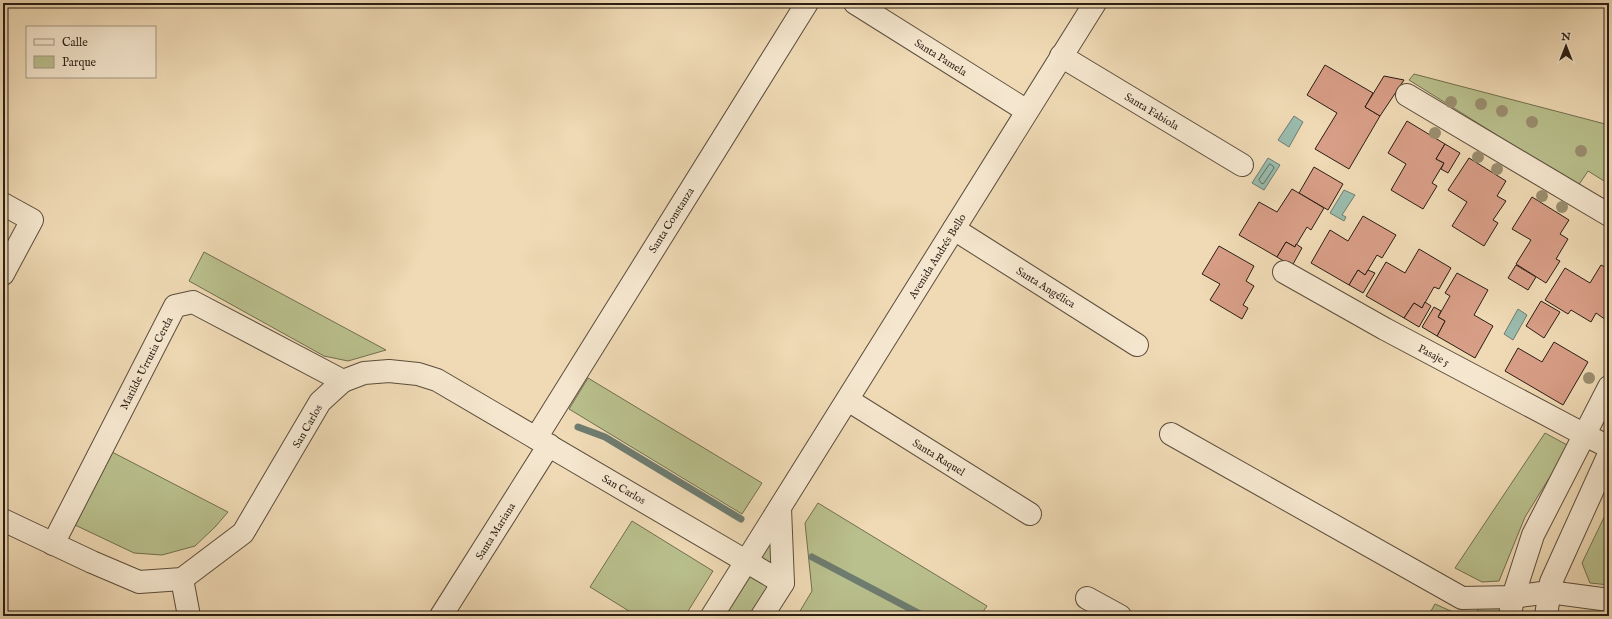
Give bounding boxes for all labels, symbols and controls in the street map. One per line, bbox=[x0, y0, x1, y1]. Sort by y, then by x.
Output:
legend bbox=[26, 26, 156, 78]
north arrow bbox=[1546, 26, 1586, 66]
text: N bbox=[1560, 30, 1571, 44]
text: Calle bbox=[62, 35, 88, 50]
street label: Santa Pamela bbox=[912, 36, 970, 80]
text: Parque bbox=[62, 55, 97, 71]
street label: Santa Fabiola bbox=[1122, 90, 1181, 134]
street label: Santa Constanza bbox=[646, 185, 698, 256]
street label: Avenida Andrés Bello bbox=[906, 211, 970, 302]
street label: Santa Angélica bbox=[1013, 264, 1078, 312]
street label: Matilde Urrutia Cerda bbox=[117, 314, 176, 412]
street label: Pasaje 5 bbox=[1415, 342, 1452, 370]
street label: San Carlos bbox=[290, 402, 326, 451]
street label: Santa Raquel bbox=[910, 436, 967, 480]
street label: San Carlos bbox=[599, 472, 648, 508]
street label: Santa Mariana bbox=[473, 500, 519, 563]

